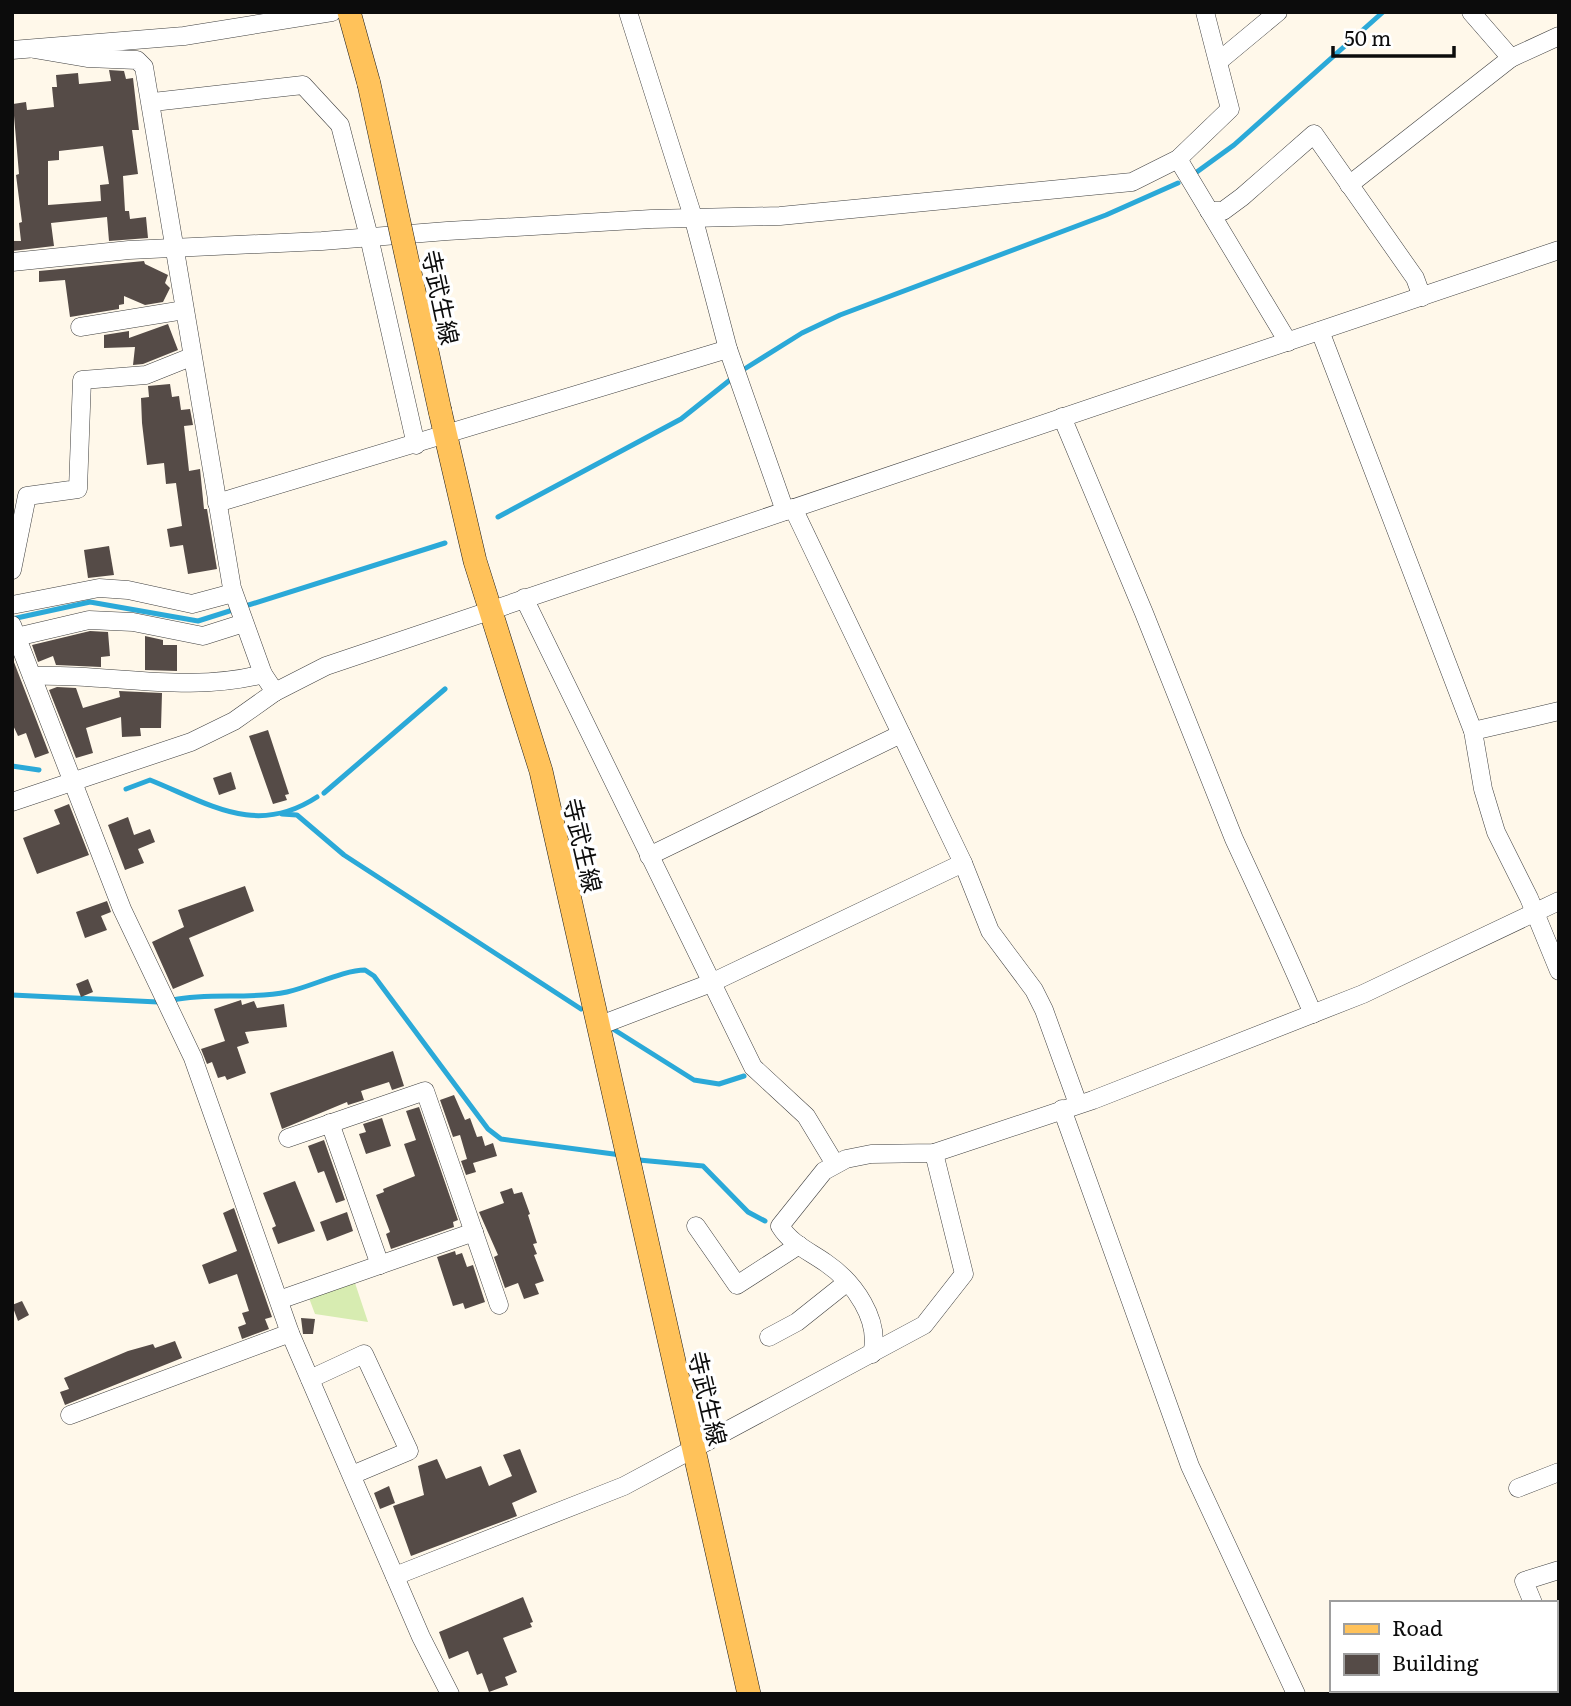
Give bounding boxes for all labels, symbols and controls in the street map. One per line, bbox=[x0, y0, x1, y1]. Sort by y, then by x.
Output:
scale bar bbox=[1333, 14, 1454, 58]
text: 50 m bbox=[1344, 21, 1391, 52]
street label: 寺武生線 bbox=[415, 246, 469, 348]
street label: 寺武生線 bbox=[556, 794, 612, 896]
street label: 寺武生線 bbox=[681, 1347, 737, 1449]
legend bbox=[1330, 1601, 1557, 1692]
text: Road bbox=[1392, 1611, 1443, 1642]
text: Building bbox=[1392, 1646, 1479, 1677]

